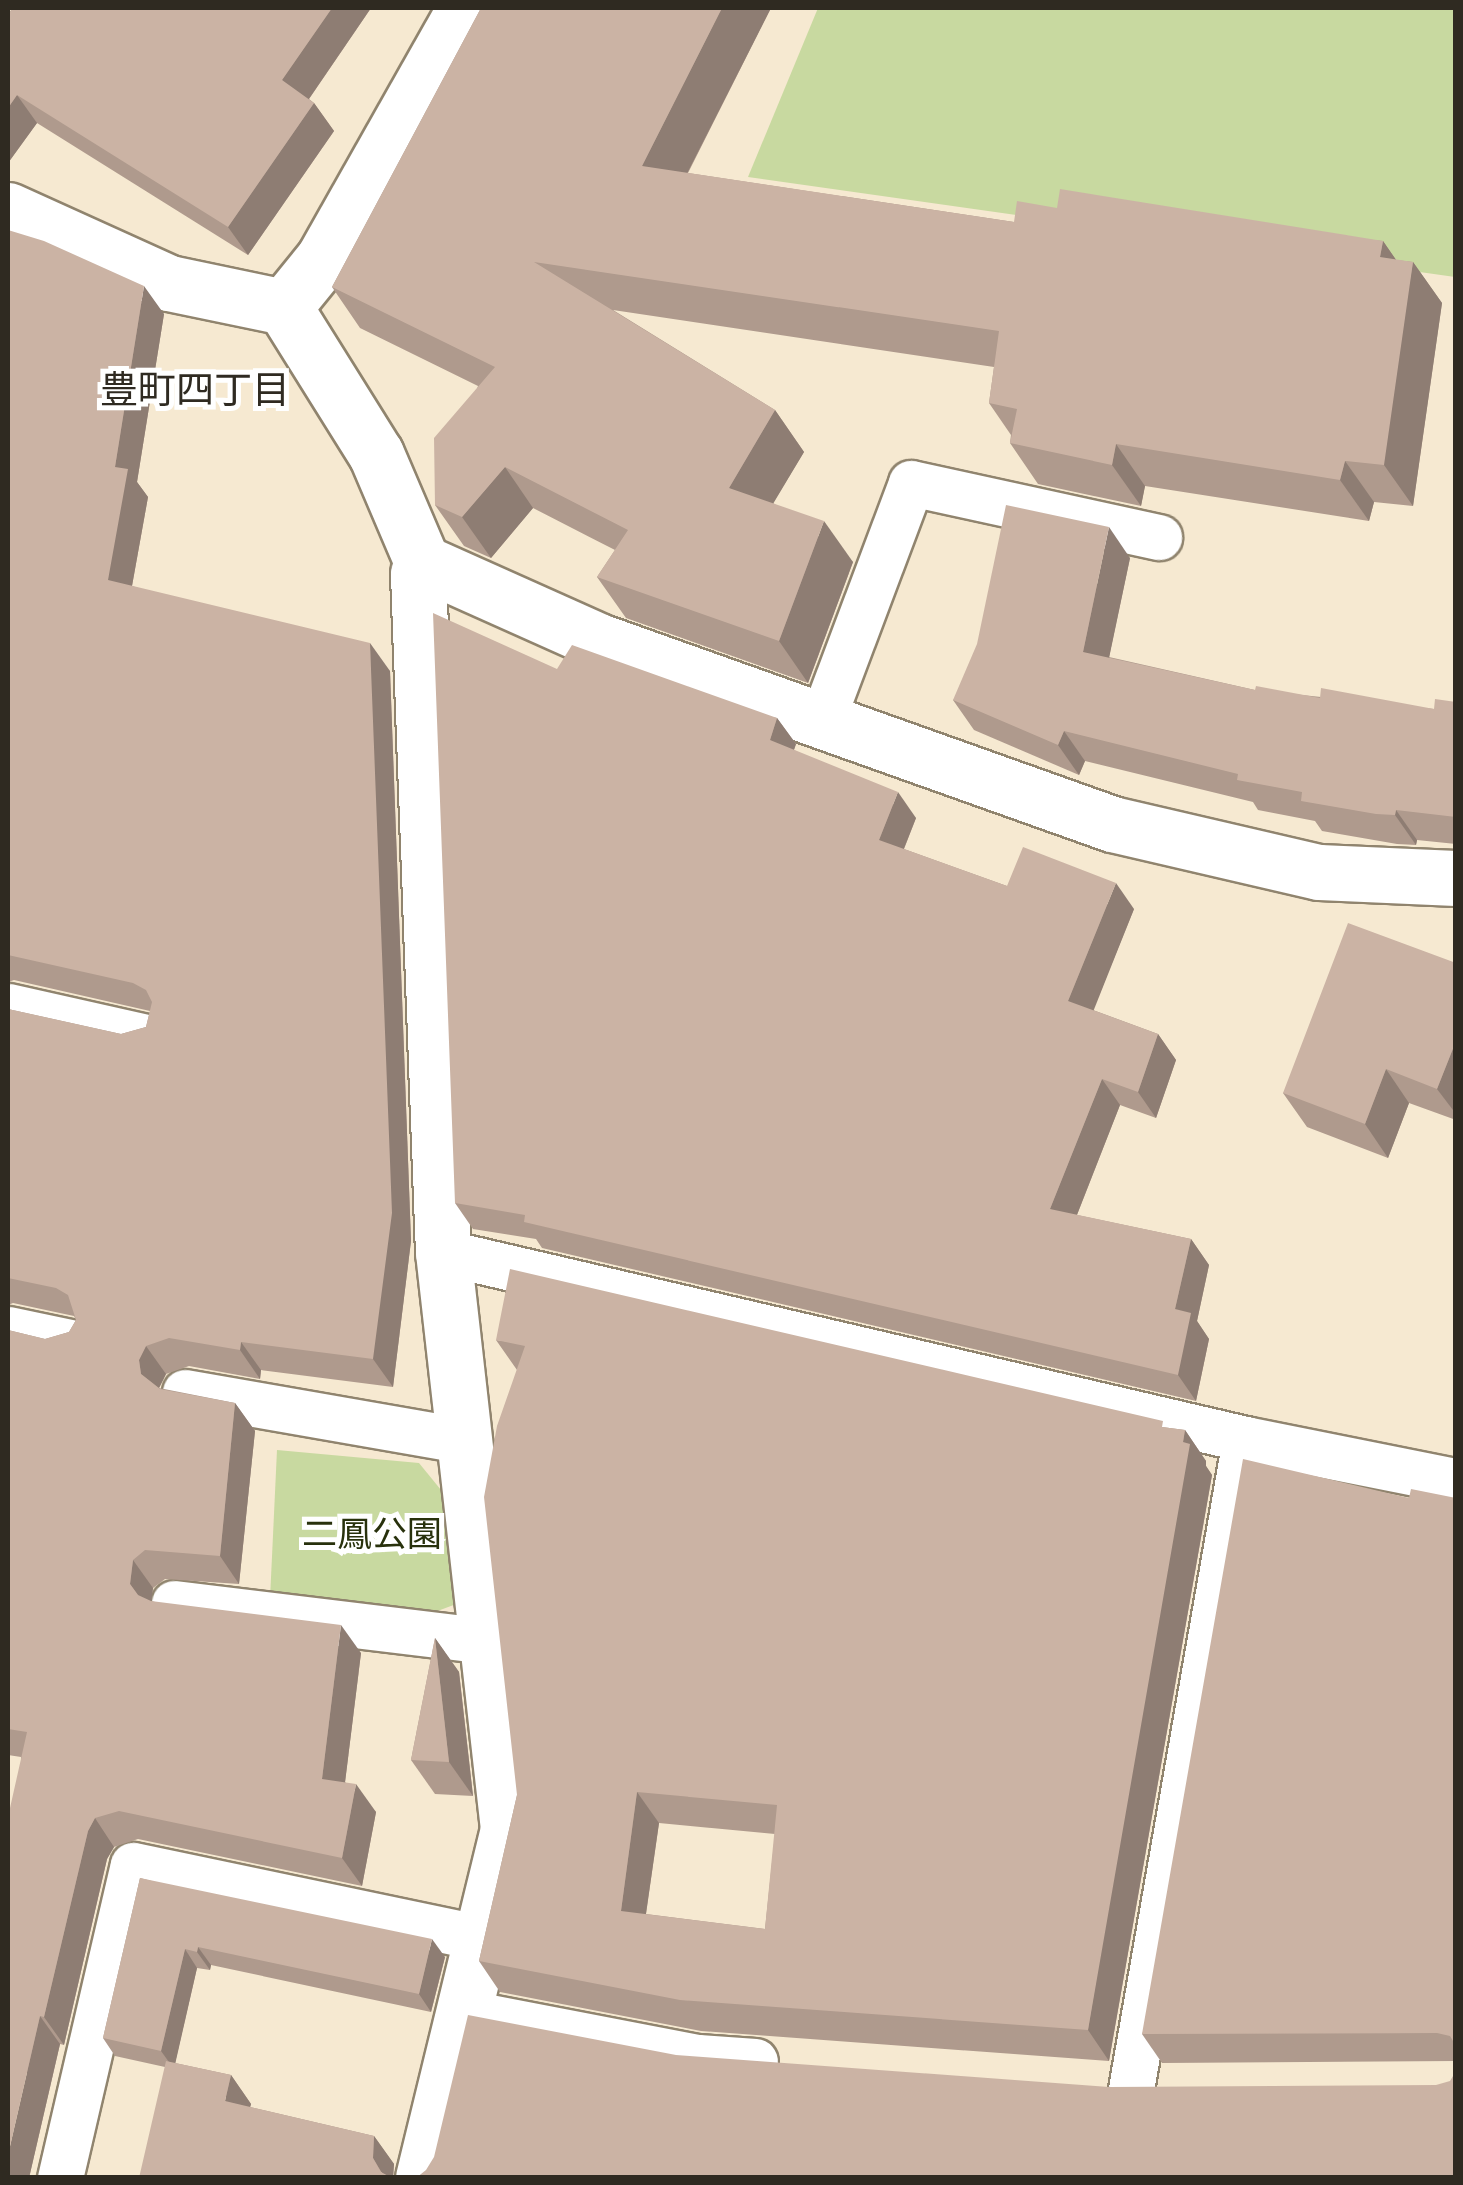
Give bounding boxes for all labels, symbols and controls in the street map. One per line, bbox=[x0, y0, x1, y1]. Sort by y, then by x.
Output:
district label: 豊町四丁目 bbox=[100, 368, 290, 414]
park label: 二鳳公園 bbox=[302, 1513, 442, 1555]

